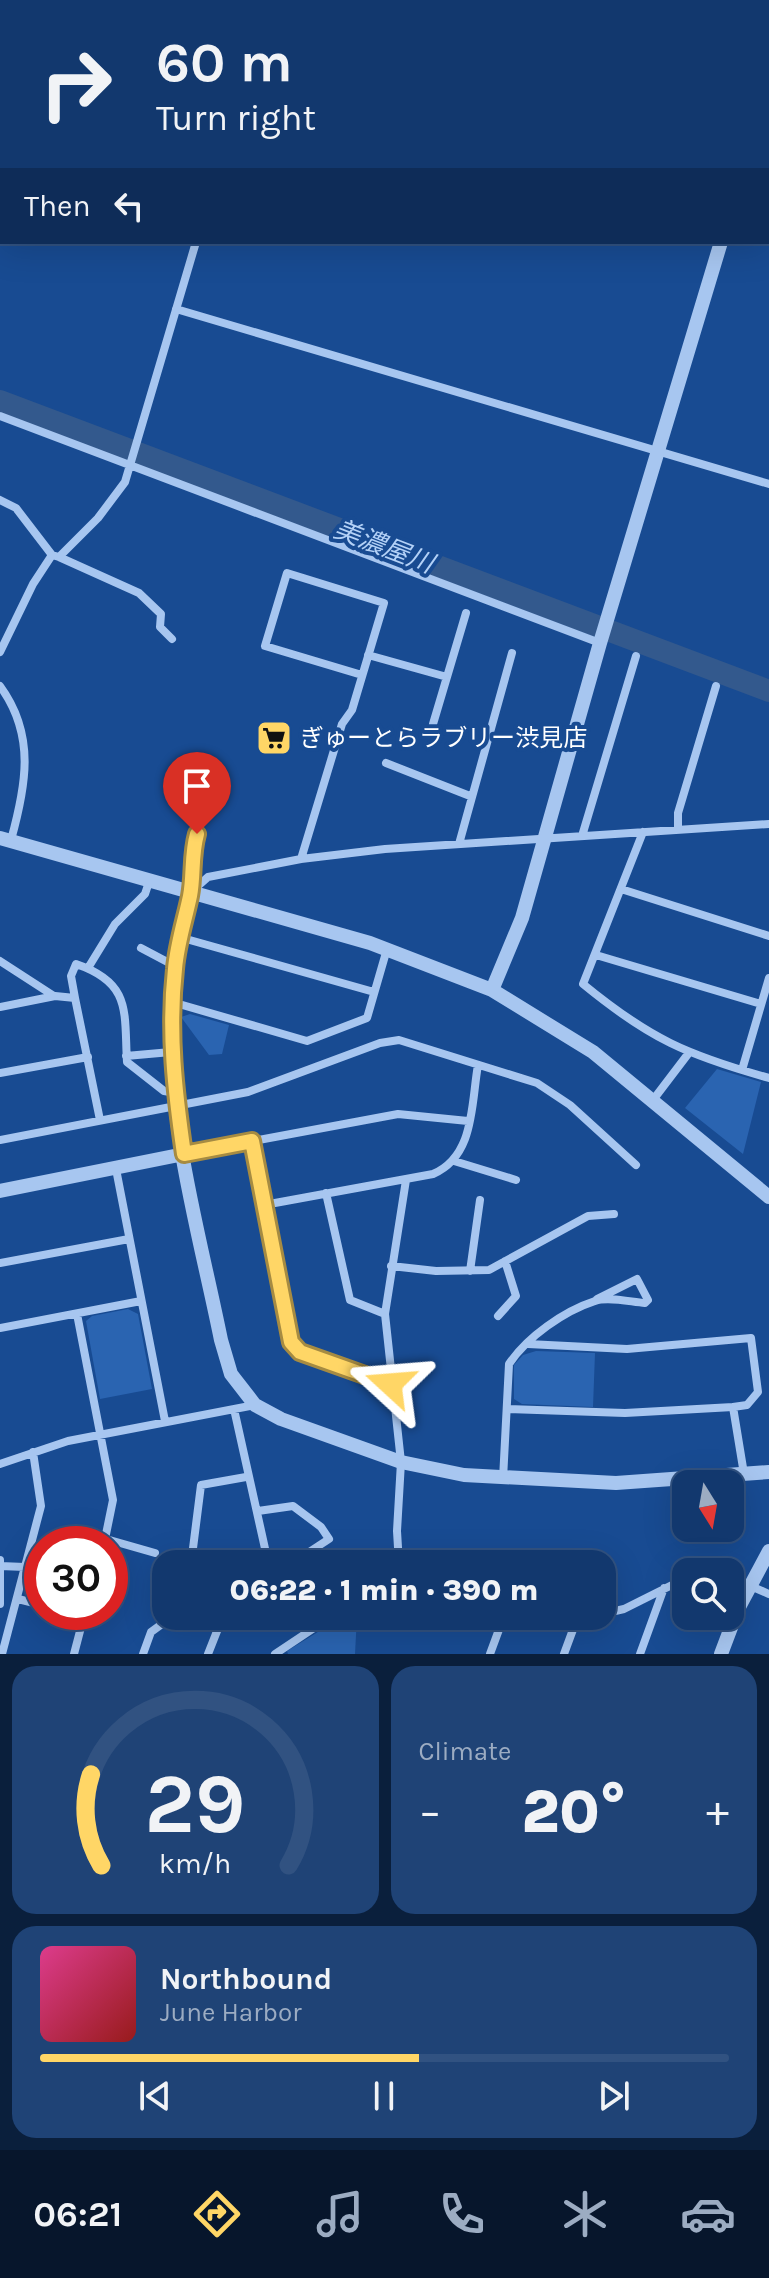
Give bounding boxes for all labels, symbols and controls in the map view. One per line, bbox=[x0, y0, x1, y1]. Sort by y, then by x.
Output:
text: 60 m bbox=[156, 30, 293, 95]
icon: right bbox=[24, 32, 128, 136]
text: Turn right bbox=[156, 97, 316, 139]
icon: left bbox=[107, 184, 151, 228]
text: Then bbox=[24, 188, 91, 224]
water label: 美濃屋川 bbox=[330, 513, 441, 581]
supermarket icon: ぎゅーとらラブリー渋見店 bbox=[255, 719, 293, 757]
place label: ぎゅーとらラブリー渋見店 bbox=[300, 724, 587, 752]
pin bbox=[163, 752, 231, 834]
icon: arrive bbox=[175, 764, 219, 808]
position arrow bbox=[348, 1342, 432, 1426]
north arrow bbox=[672, 1470, 744, 1542]
map controls bbox=[672, 1470, 744, 1630]
speed limit sign: 30 bbox=[24, 1526, 128, 1630]
button: search bbox=[672, 1558, 744, 1630]
text: 06:22 · 1 min · 390 m bbox=[230, 1572, 538, 1608]
text: Climate bbox=[419, 1736, 511, 1767]
text: 29 bbox=[145, 1756, 246, 1853]
text: 20° bbox=[521, 1777, 626, 1847]
text: − bbox=[419, 1786, 442, 1837]
text: + bbox=[706, 1786, 729, 1837]
text: km/h bbox=[159, 1847, 231, 1880]
text: Northbound bbox=[160, 1961, 332, 1997]
text: June Harbor bbox=[160, 1997, 302, 2028]
icon: previous bbox=[133, 2074, 177, 2118]
icon: pause bbox=[362, 2074, 406, 2118]
icon: next bbox=[592, 2074, 636, 2118]
icon: directions bbox=[189, 2186, 245, 2242]
icon: music bbox=[312, 2186, 368, 2242]
icon: phone bbox=[434, 2186, 490, 2242]
icon: climate bbox=[557, 2186, 613, 2242]
icon: car bbox=[680, 2186, 736, 2242]
text: 06:21 bbox=[33, 2193, 122, 2235]

